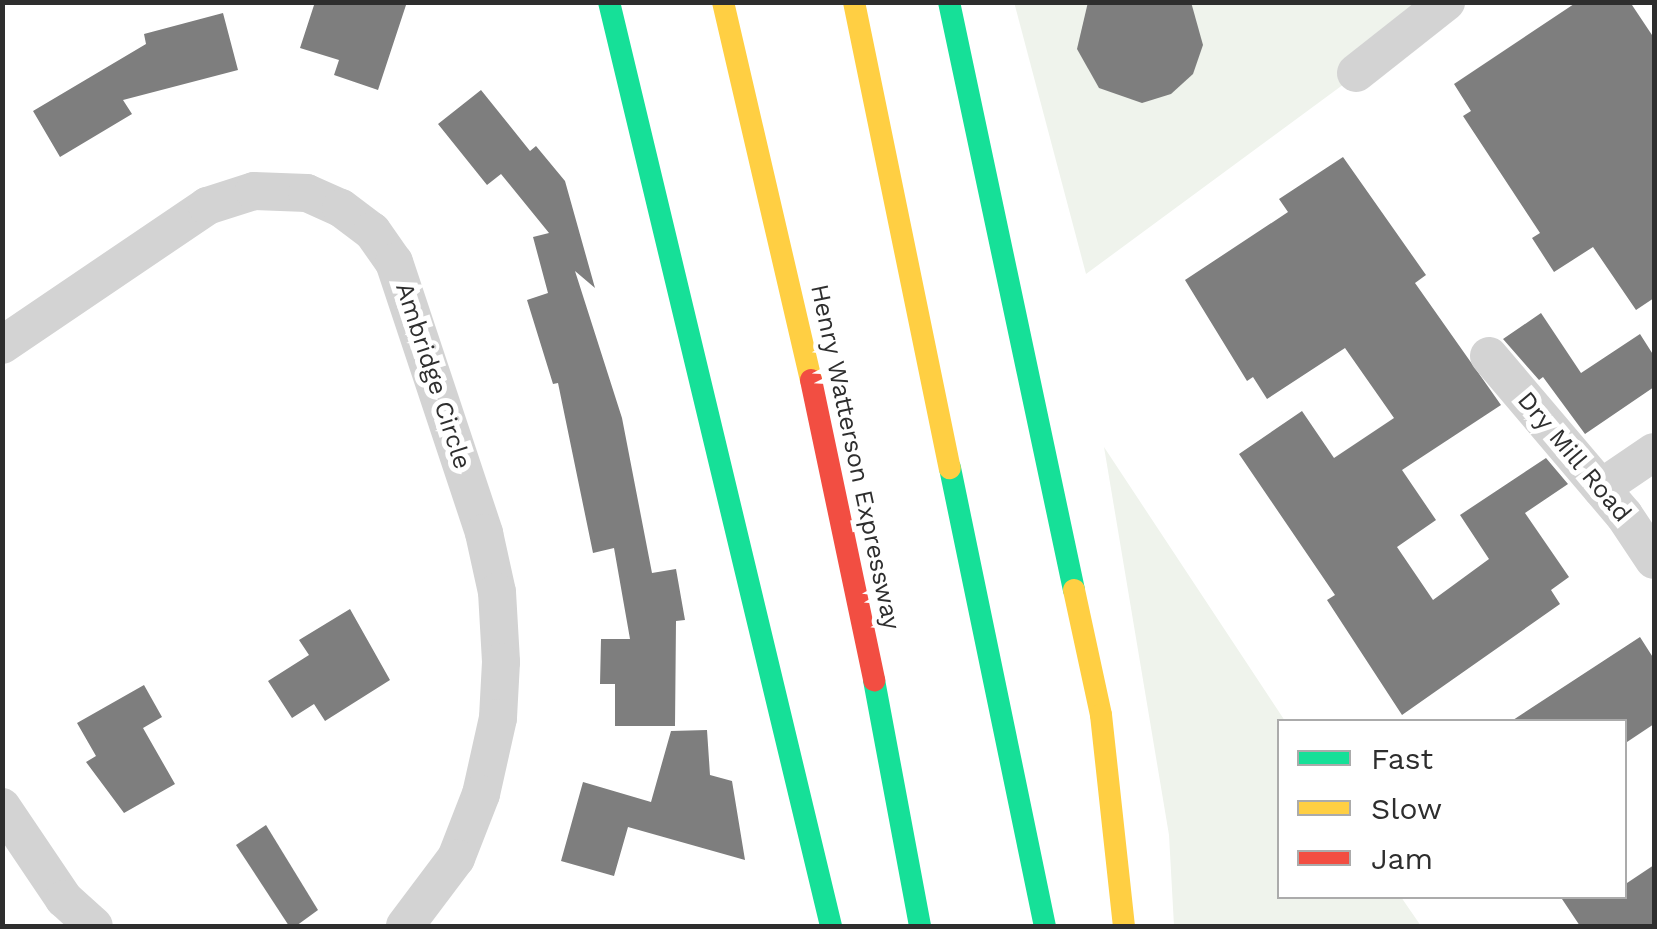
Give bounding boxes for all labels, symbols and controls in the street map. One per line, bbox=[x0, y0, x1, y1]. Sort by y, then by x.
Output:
street label: Ambridge Circle bbox=[389, 279, 477, 473]
street label: Henry Watterson Expressway bbox=[804, 281, 906, 633]
street label: Dry Mill Road bbox=[1510, 385, 1638, 529]
legend bbox=[1277, 719, 1627, 899]
text: Fast bbox=[1371, 741, 1433, 776]
text: Slow bbox=[1371, 791, 1442, 826]
text: Jam bbox=[1371, 841, 1433, 876]

